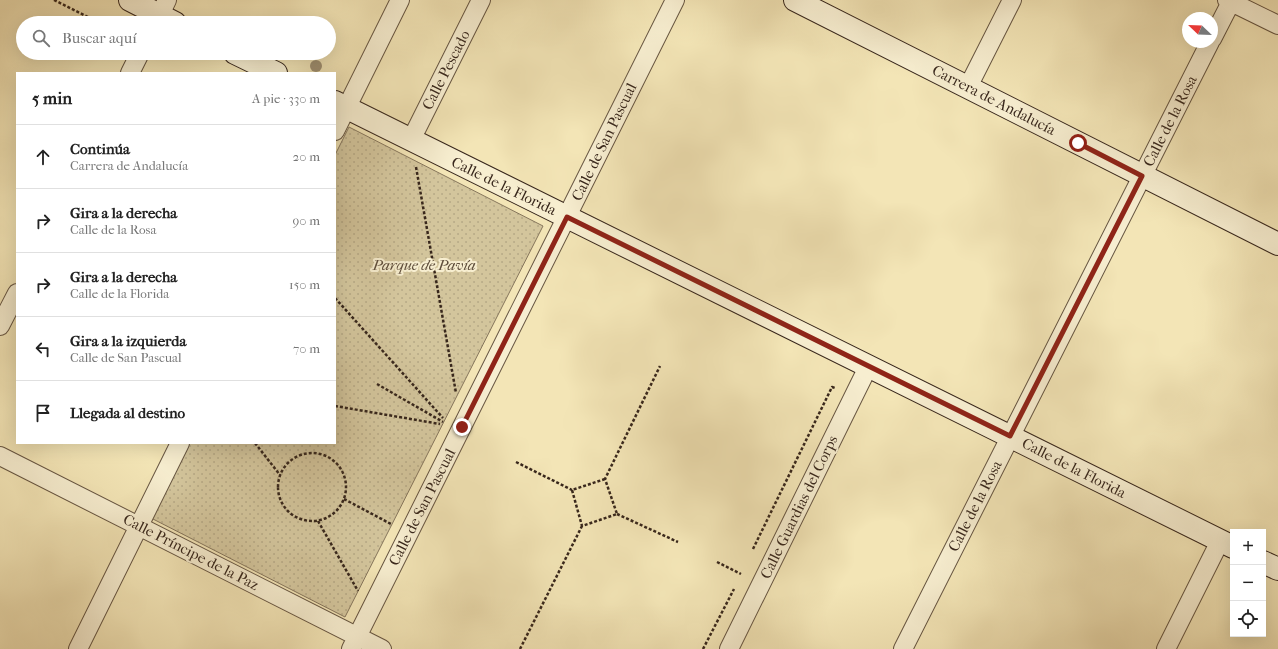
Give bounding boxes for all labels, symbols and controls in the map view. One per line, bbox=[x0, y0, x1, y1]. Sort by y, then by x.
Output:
north arrow bbox=[1182, 12, 1218, 48]
search box bbox=[16, 16, 336, 60]
icon: search bbox=[30, 27, 52, 49]
street label: Calle Pescado bbox=[418, 27, 474, 113]
text: Buscar aquí bbox=[62, 29, 137, 47]
street label: Carrera de Andalucía bbox=[929, 61, 1060, 139]
street label: Calle de la Rosa bbox=[1139, 72, 1201, 170]
street label: Calle de San Pascual bbox=[568, 80, 640, 204]
text: 5 min bbox=[32, 88, 72, 108]
text: A pie · 330 m bbox=[252, 91, 320, 106]
route start bbox=[1069, 134, 1087, 152]
text: Continúa bbox=[70, 140, 130, 158]
icon: ahead bbox=[32, 146, 54, 168]
text: 20 m bbox=[293, 149, 320, 164]
street label: Calle de la Florida bbox=[449, 153, 560, 220]
text: Carrera de Andalucía bbox=[70, 158, 188, 173]
text: Gira a la derecha bbox=[70, 204, 177, 222]
icon: right bbox=[32, 210, 54, 232]
text: 90 m bbox=[292, 213, 320, 228]
text: Calle de la Rosa bbox=[70, 222, 156, 237]
park label: Parque de Pavía bbox=[371, 256, 476, 274]
text: Gira a la derecha bbox=[70, 268, 177, 286]
icon: right bbox=[32, 274, 54, 296]
text: 150 m bbox=[289, 277, 320, 292]
text: Calle de la Florida bbox=[70, 286, 169, 301]
text: Gira a la izquierda bbox=[70, 332, 186, 350]
icon: left bbox=[32, 338, 54, 360]
text: 70 m bbox=[293, 341, 320, 356]
text: Calle de San Pascual bbox=[70, 350, 182, 365]
icon: arrive bbox=[32, 402, 54, 424]
text: Llegada al destino bbox=[70, 404, 185, 422]
route end bbox=[453, 418, 471, 436]
street label: Calle Guardias del Corps bbox=[756, 432, 842, 582]
street label: Calle de la Florida bbox=[1019, 434, 1130, 502]
street label: Calle de San Pascual bbox=[385, 446, 459, 568]
street label: Calle de la Rosa bbox=[944, 457, 1006, 555]
street label: Calle Príncipe de la Paz bbox=[120, 510, 262, 594]
map controls bbox=[1230, 529, 1266, 637]
button: + bbox=[1230, 529, 1266, 565]
button: − bbox=[1230, 565, 1266, 601]
button: locate bbox=[1230, 601, 1266, 637]

